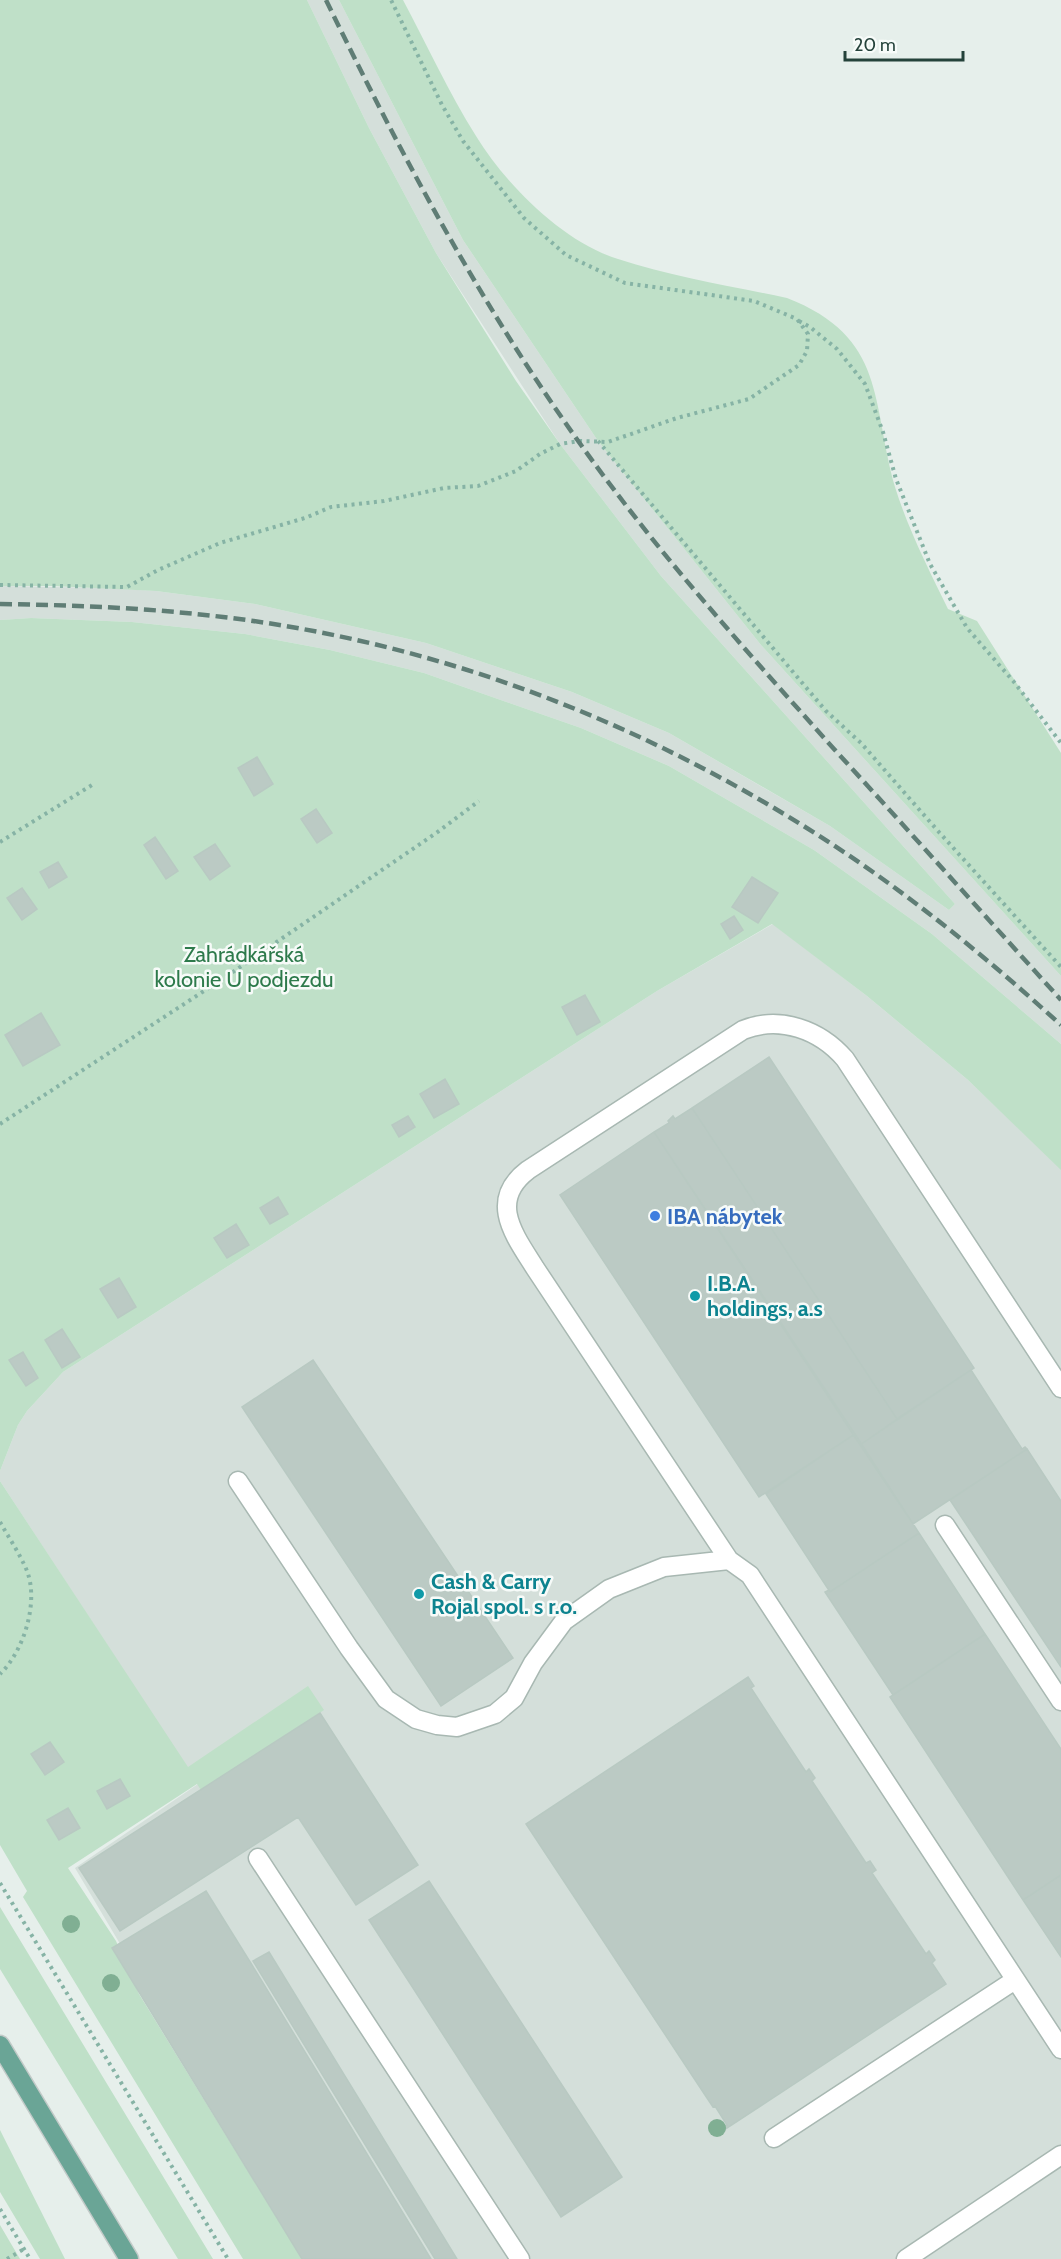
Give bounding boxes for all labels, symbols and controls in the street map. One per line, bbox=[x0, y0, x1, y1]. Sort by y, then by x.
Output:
scale bar bbox=[845, 24, 964, 62]
text: 20 m bbox=[854, 34, 896, 56]
park label: Zahrádkářská kolonie U podjezdu bbox=[154, 941, 334, 993]
place label: IBA nábytek bbox=[667, 1203, 783, 1230]
marker: IBA nábytek bbox=[648, 1209, 662, 1223]
place label: I.B.A. holdings, a.s bbox=[707, 1270, 823, 1322]
marker: I.B.A. holdings, a.s bbox=[688, 1289, 702, 1303]
place label: Cash & Carry Rojal spol. s r.o. bbox=[431, 1568, 577, 1620]
marker: Cash & Carry Rojal spol. s r.o. bbox=[412, 1587, 426, 1601]

